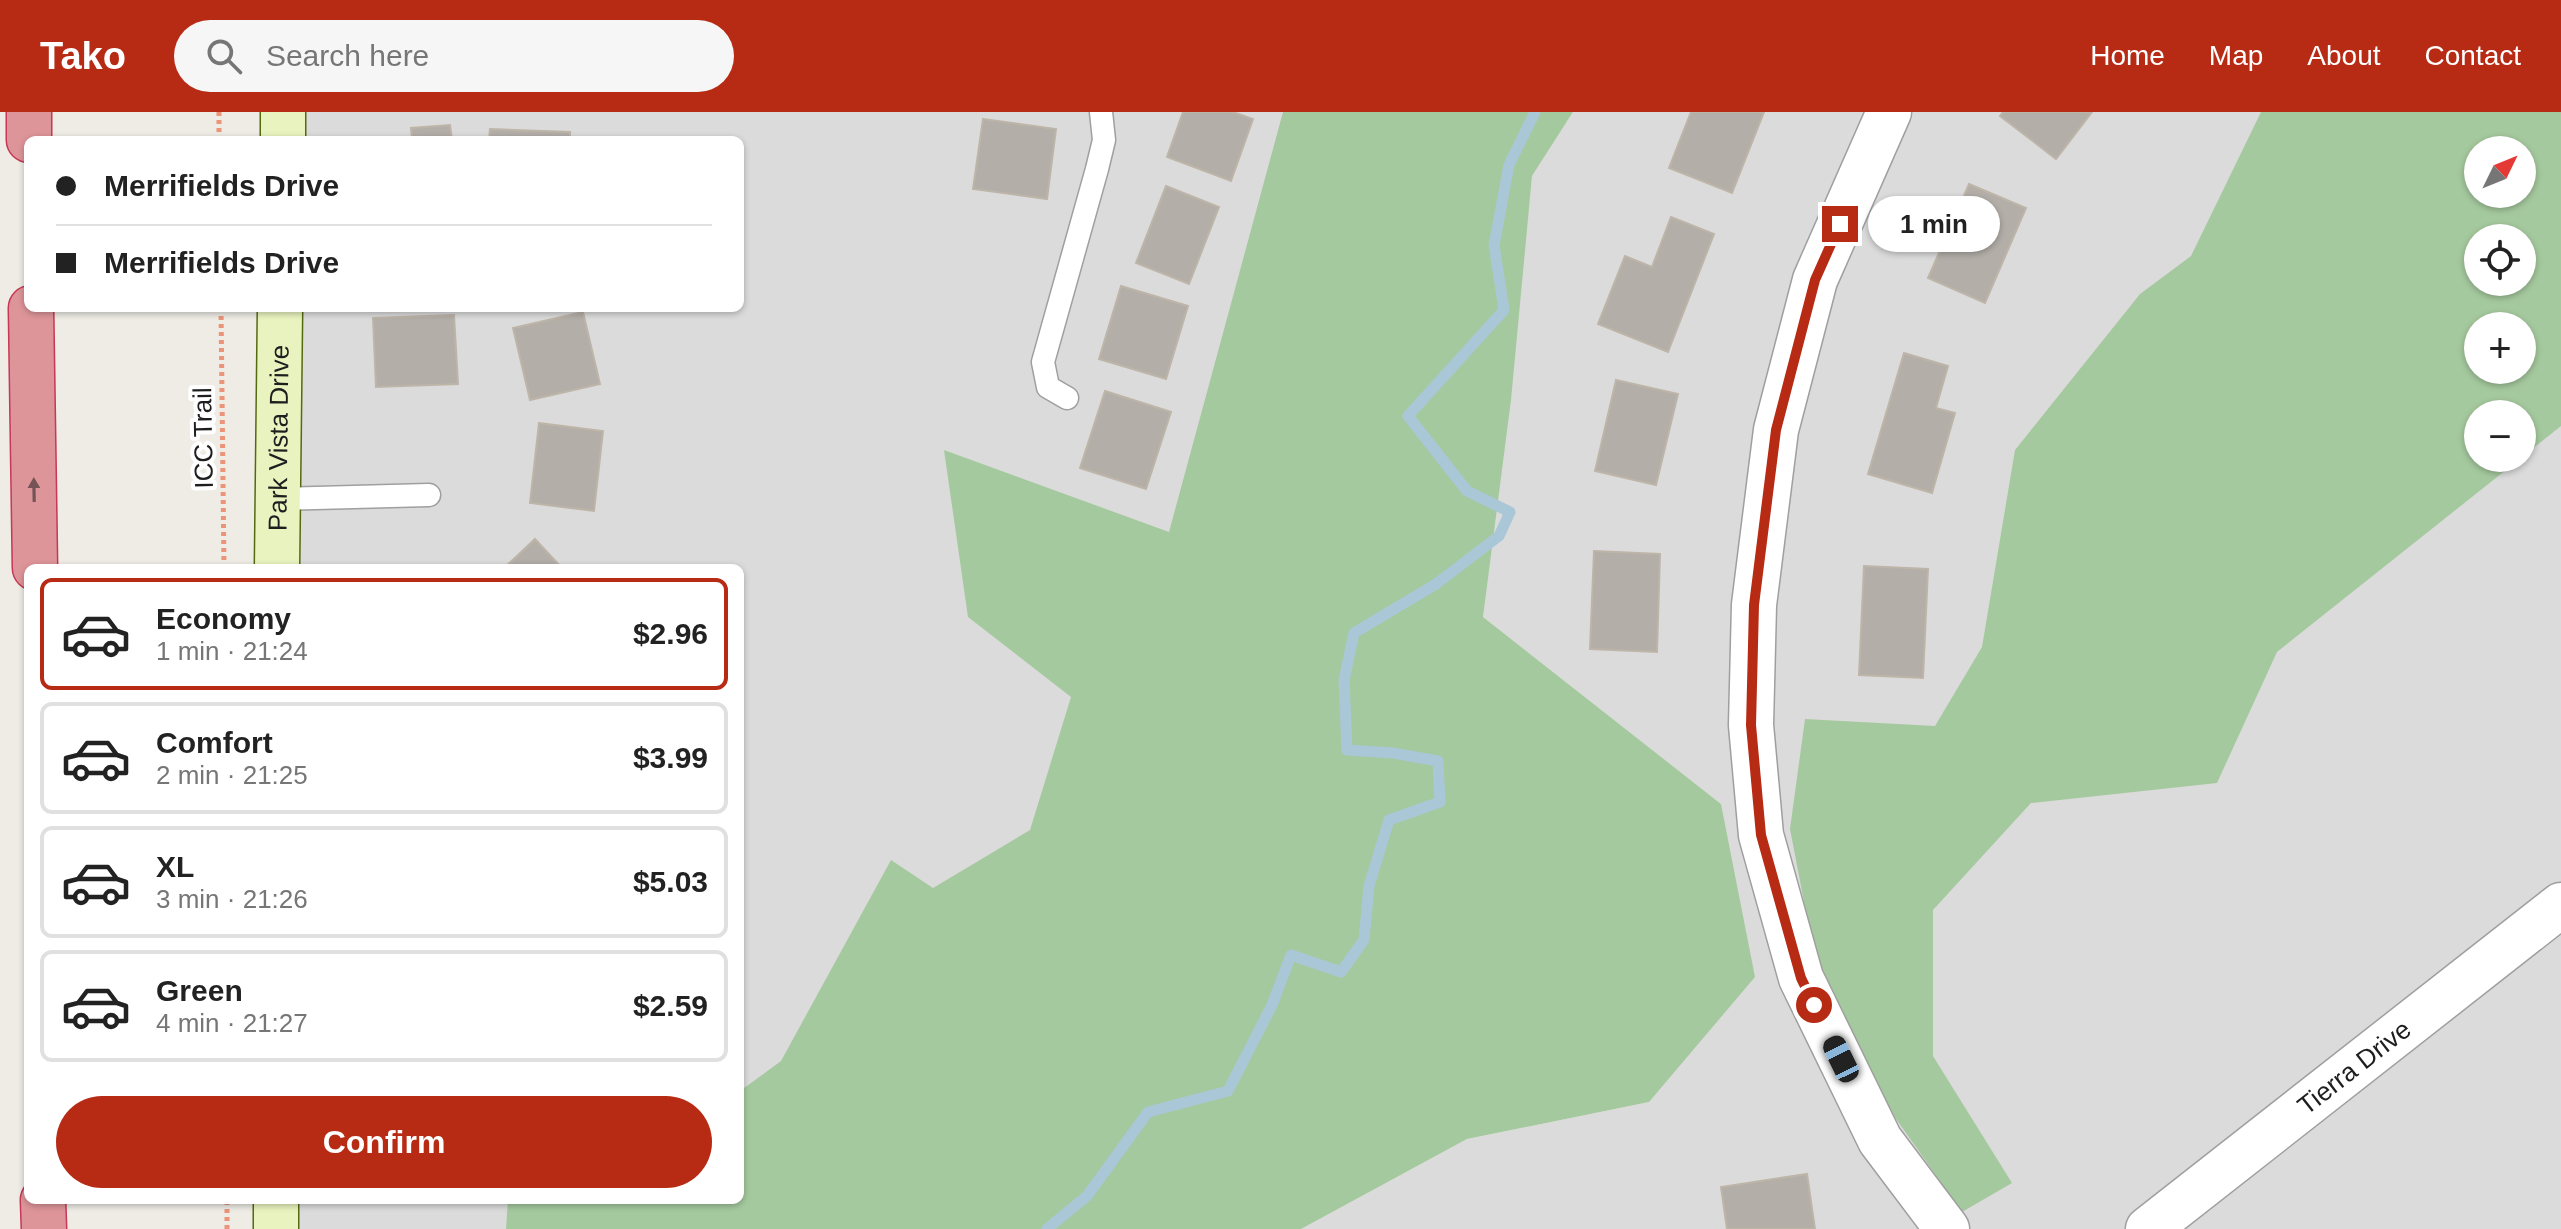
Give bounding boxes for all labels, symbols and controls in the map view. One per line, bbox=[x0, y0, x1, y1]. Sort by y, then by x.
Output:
search box bbox=[174, 20, 734, 92]
icon: search bbox=[202, 34, 246, 78]
text: Tako bbox=[40, 35, 126, 77]
text: Search here bbox=[266, 39, 429, 72]
text: Home bbox=[2090, 40, 2165, 71]
text: Map bbox=[2209, 40, 2263, 71]
text: About bbox=[2307, 40, 2381, 71]
text: Contact bbox=[2425, 40, 2521, 71]
north arrow bbox=[2464, 136, 2536, 208]
map controls bbox=[2464, 136, 2536, 472]
text: Merrifields Drive bbox=[104, 169, 339, 202]
callout: 1 min bbox=[1868, 196, 2000, 252]
route end bbox=[1822, 206, 1858, 242]
text: 1 min bbox=[1900, 209, 1968, 239]
button: locate bbox=[2464, 224, 2536, 296]
text: Merrifields Drive bbox=[104, 246, 339, 279]
button: + bbox=[2464, 312, 2536, 384]
street label: Park Vista Drive bbox=[262, 345, 295, 531]
street label: ICC Trail bbox=[187, 387, 219, 489]
button: − bbox=[2464, 400, 2536, 472]
one-way arrow bbox=[28, 477, 40, 502]
icon: car bbox=[60, 598, 132, 670]
text: Economy bbox=[156, 602, 291, 635]
text: $2.96 bbox=[633, 617, 708, 650]
text: 1 min · 21:24 bbox=[156, 636, 308, 666]
icon: car bbox=[60, 722, 132, 794]
text: Comfort bbox=[156, 726, 273, 759]
text: $3.99 bbox=[633, 741, 708, 774]
text: 2 min · 21:25 bbox=[156, 760, 308, 790]
icon: car bbox=[60, 846, 132, 918]
text: XL bbox=[156, 850, 194, 883]
text: $5.03 bbox=[633, 865, 708, 898]
text: 3 min · 21:26 bbox=[156, 884, 308, 914]
icon: car bbox=[60, 970, 132, 1042]
text: Green bbox=[156, 974, 243, 1007]
route start bbox=[1796, 987, 1832, 1023]
text: $2.59 bbox=[633, 989, 708, 1022]
text: 4 min · 21:27 bbox=[156, 1008, 308, 1038]
street label: Tierra Drive bbox=[2292, 1014, 2416, 1121]
car bbox=[1820, 1032, 1862, 1086]
button: Confirm bbox=[56, 1096, 712, 1188]

